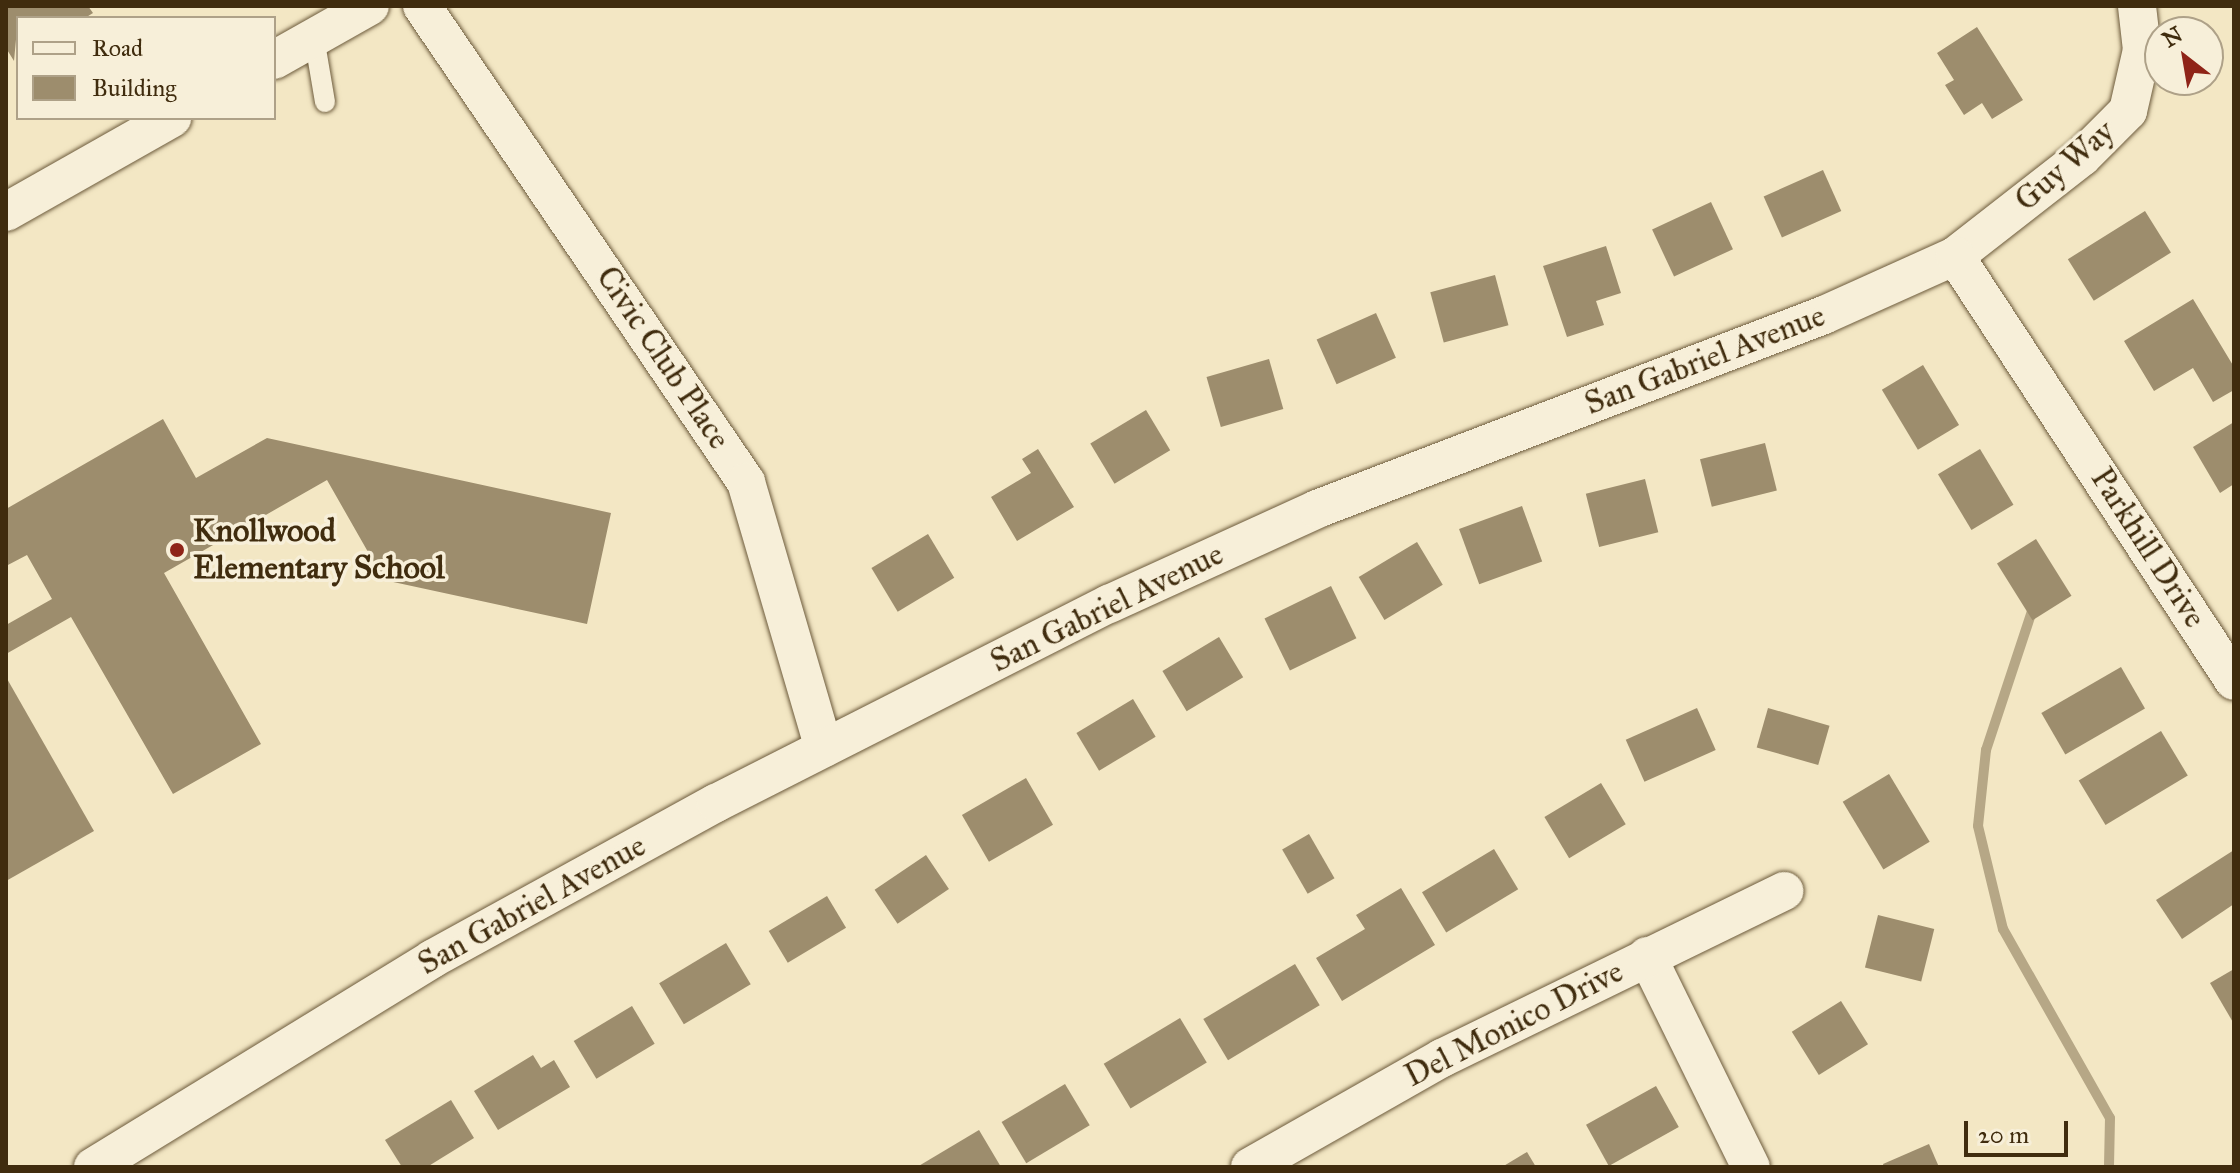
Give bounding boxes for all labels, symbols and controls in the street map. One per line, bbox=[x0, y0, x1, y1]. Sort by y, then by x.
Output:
legend bbox=[16, 16, 276, 120]
north arrow bbox=[2144, 16, 2224, 96]
text: N bbox=[2157, 20, 2187, 53]
text: Road bbox=[92, 33, 143, 63]
text: Building bbox=[92, 73, 177, 103]
street label: Guy Way bbox=[2007, 112, 2123, 220]
street label: Civic Club Place bbox=[588, 259, 738, 457]
street label: San Gabriel Avenue bbox=[1580, 297, 1830, 423]
street label: Parkhill Drive bbox=[2082, 461, 2214, 635]
place label: Knollwood Elementary School bbox=[193, 513, 445, 588]
street label: San Gabriel Avenue bbox=[984, 535, 1230, 681]
marker: Knollwood Elementary School bbox=[168, 541, 186, 559]
street label: San Gabriel Avenue bbox=[412, 827, 652, 983]
street label: Del Monico Drive bbox=[1398, 952, 1630, 1096]
scale bar bbox=[1968, 1105, 2072, 1155]
text: 20 m bbox=[1978, 1120, 2029, 1150]

